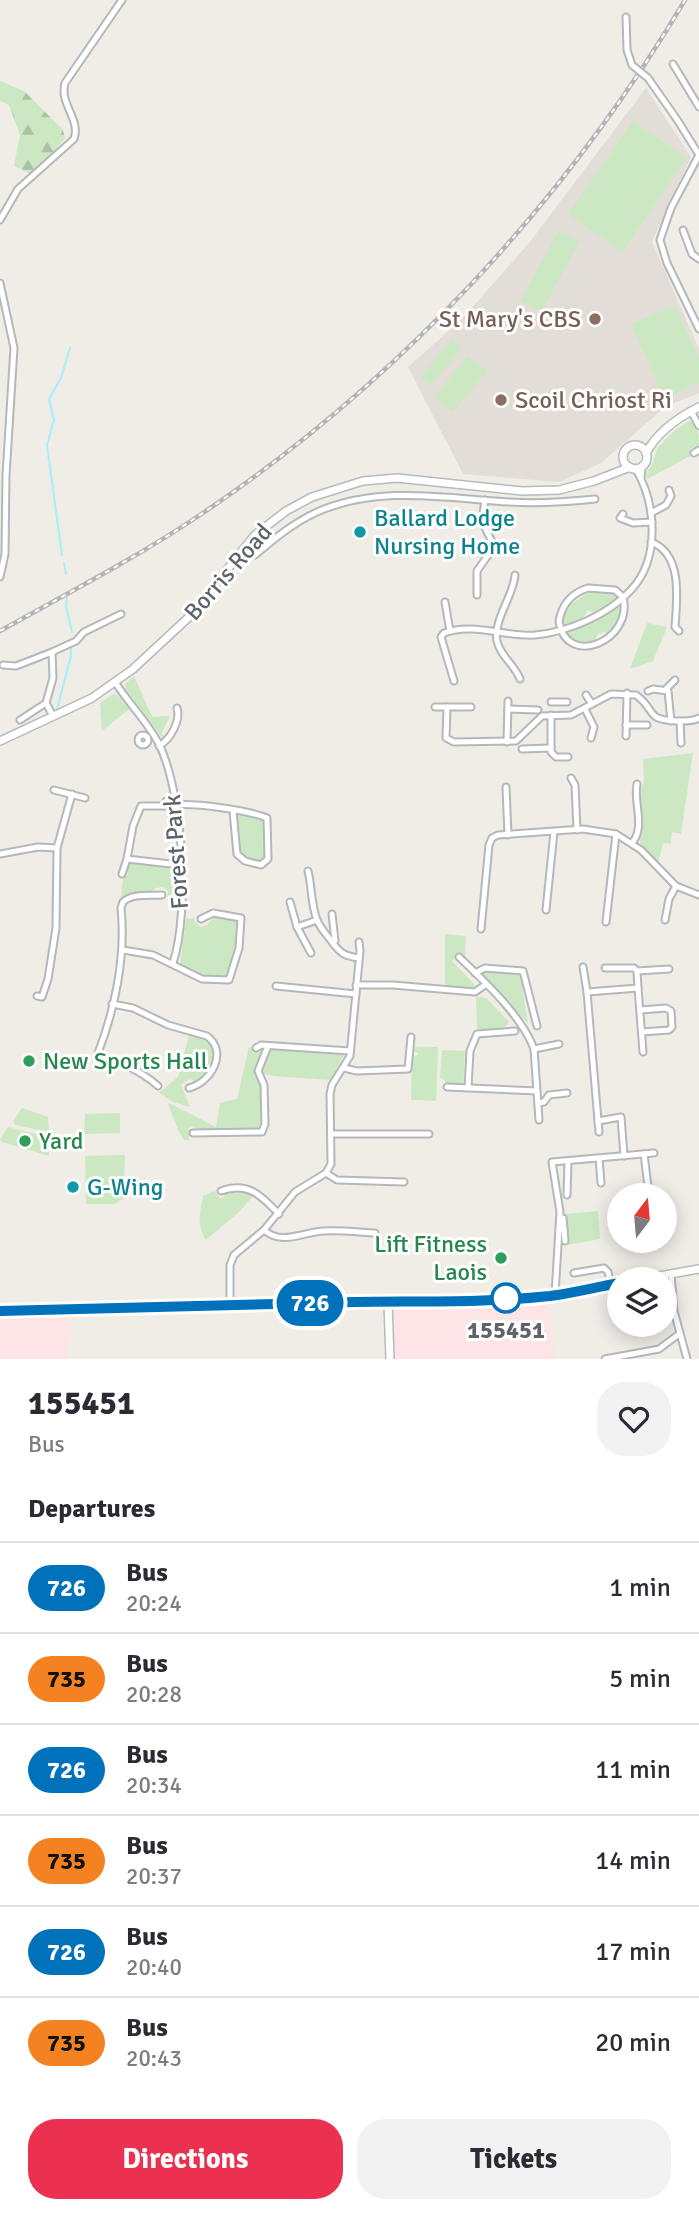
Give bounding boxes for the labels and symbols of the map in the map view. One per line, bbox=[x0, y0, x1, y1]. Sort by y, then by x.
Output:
place label: St Mary's CBS bbox=[439, 304, 581, 334]
marker: St Mary's CBS bbox=[587, 311, 603, 327]
place label: Scoil Chriost Ri bbox=[515, 385, 672, 415]
marker: Scoil Chriost Ri bbox=[493, 392, 509, 408]
place label: Ballard Lodge Nursing Home bbox=[374, 503, 520, 561]
street label: Borris Road bbox=[178, 517, 278, 627]
marker: Ballard Lodge Nursing Home bbox=[352, 524, 368, 540]
street label: Forest Park bbox=[157, 794, 195, 910]
place label: New Sports Hall bbox=[43, 1046, 208, 1076]
marker: New Sports Hall bbox=[21, 1053, 37, 1069]
place label: Yard bbox=[39, 1126, 83, 1156]
marker: Yard bbox=[17, 1133, 33, 1149]
place label: G-Wing bbox=[87, 1172, 164, 1202]
marker: G-Wing bbox=[65, 1179, 81, 1195]
north arrow bbox=[607, 1183, 677, 1253]
place label: Lift Fitness Laois bbox=[374, 1229, 487, 1287]
marker: Lift Fitness Laois bbox=[493, 1250, 509, 1266]
line badge: 726 bbox=[270, 1280, 350, 1326]
marker: 155451 bbox=[491, 1283, 521, 1313]
place label: 155451 bbox=[467, 1315, 545, 1345]

